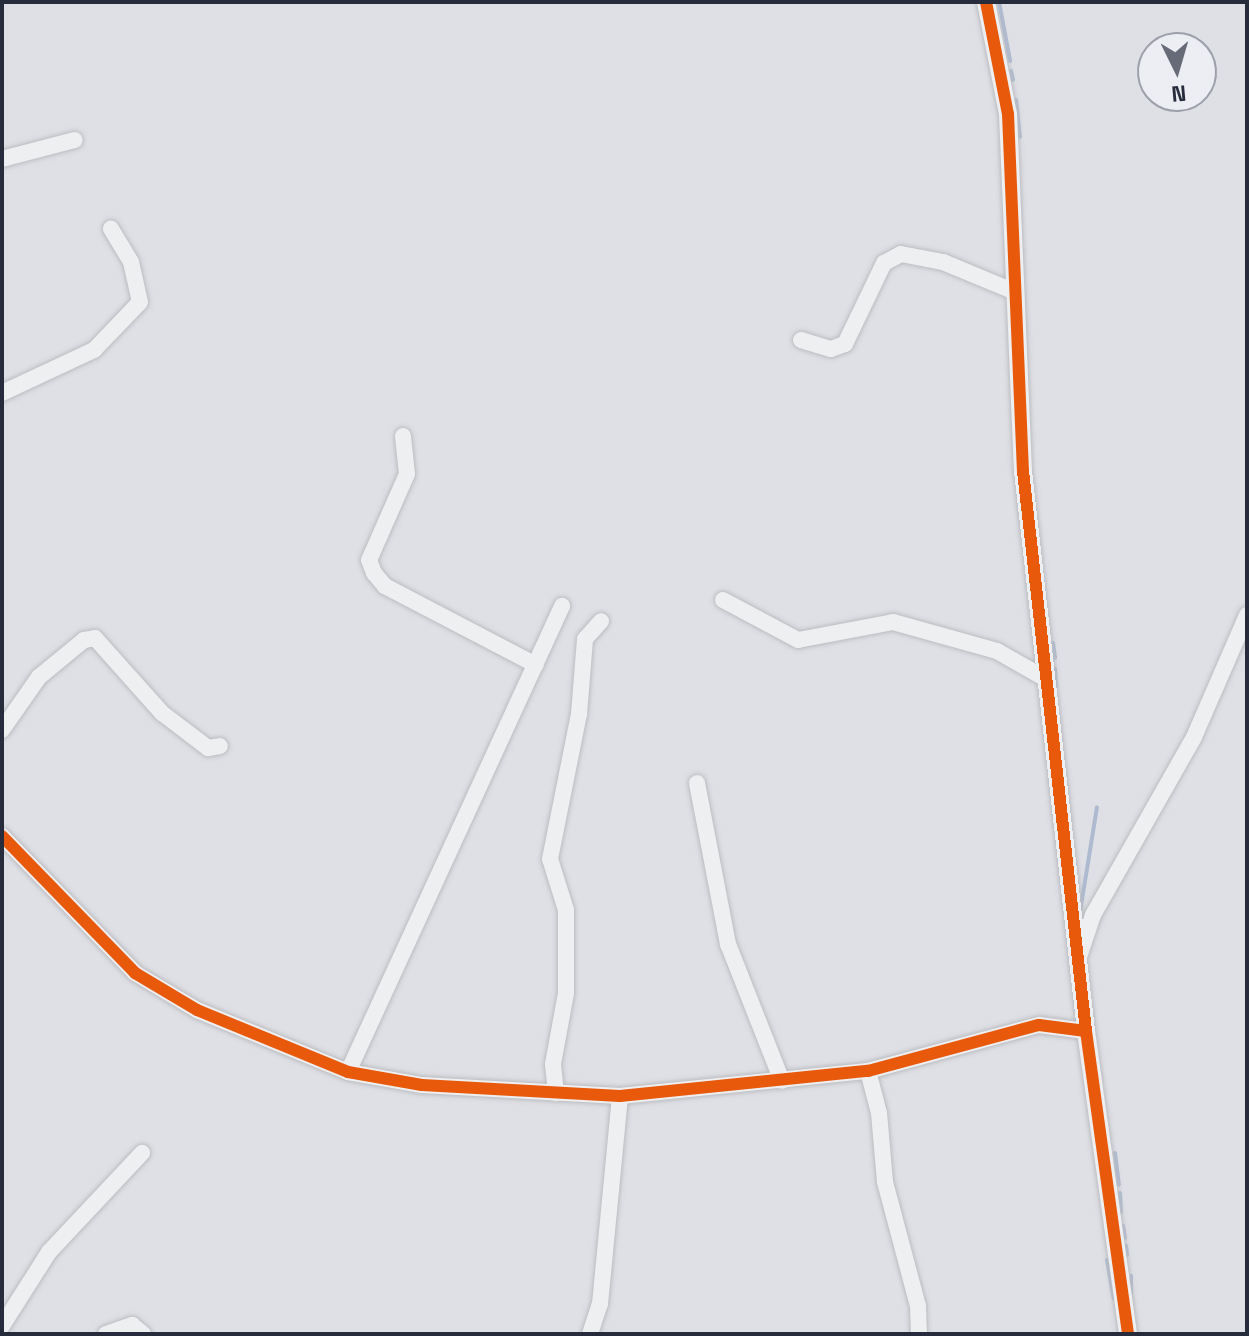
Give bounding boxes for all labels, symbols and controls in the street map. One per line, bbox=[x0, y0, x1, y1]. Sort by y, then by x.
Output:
north arrow bbox=[1137, 32, 1217, 112]
text: N bbox=[1170, 79, 1187, 109]

